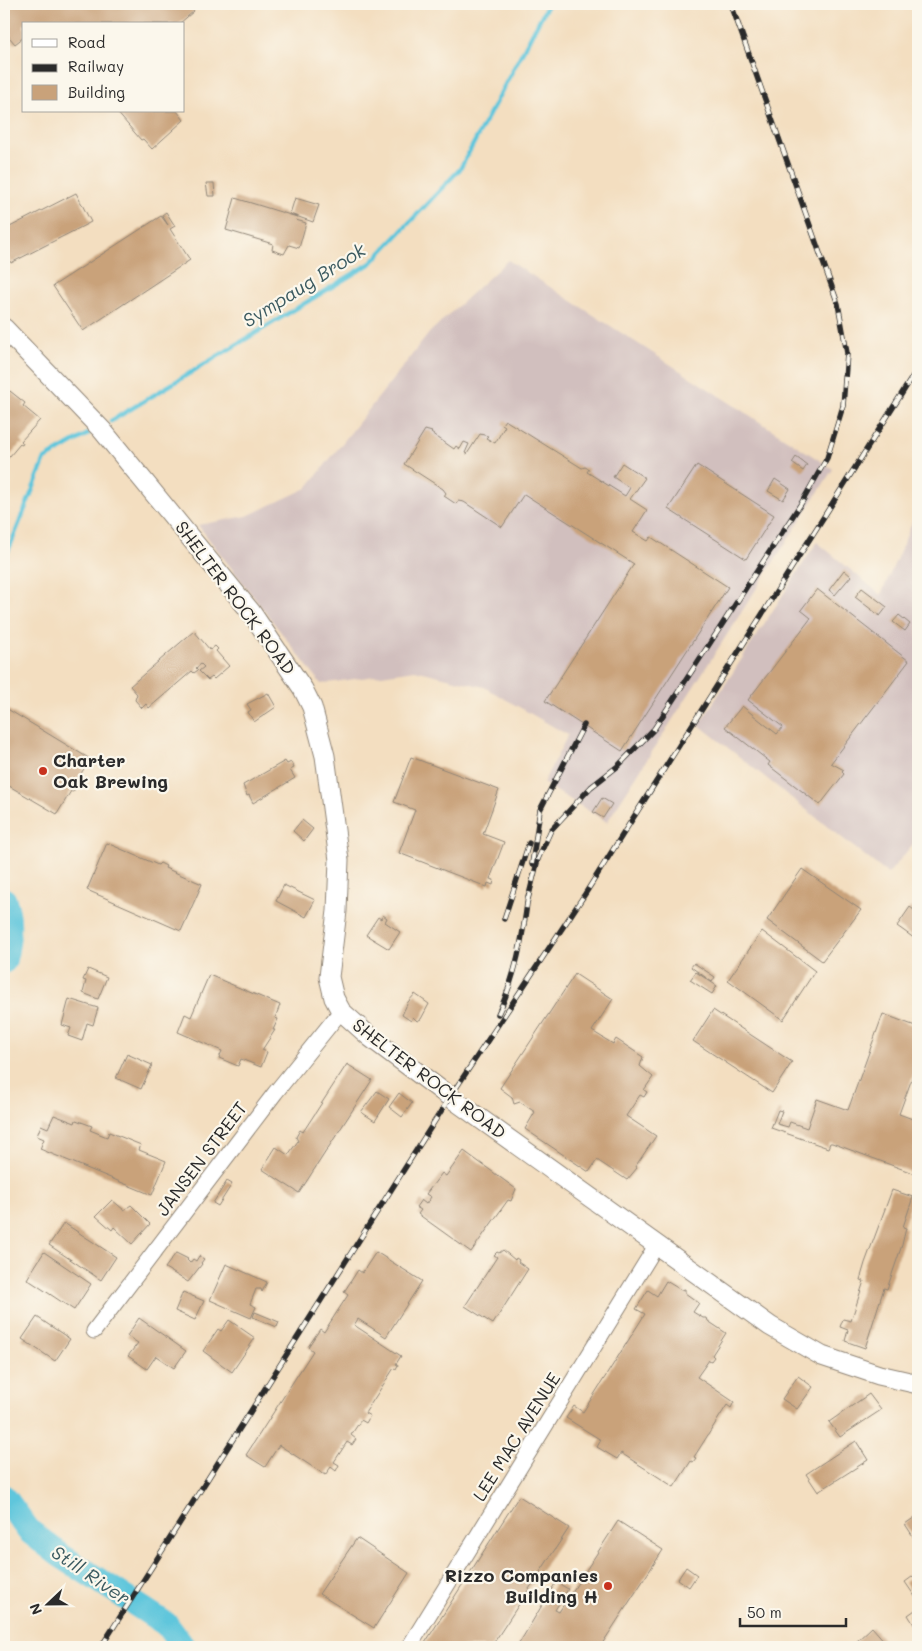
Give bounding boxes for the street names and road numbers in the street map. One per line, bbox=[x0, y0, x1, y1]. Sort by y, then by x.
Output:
street label: SHELTER ROCK ROAD bbox=[170, 516, 301, 679]
street label: SHELTER ROCK ROAD bbox=[348, 1013, 511, 1144]
street label: JANSEN STREET bbox=[150, 1096, 252, 1221]
street label: LEE MAC AVENUE bbox=[467, 1368, 565, 1505]

